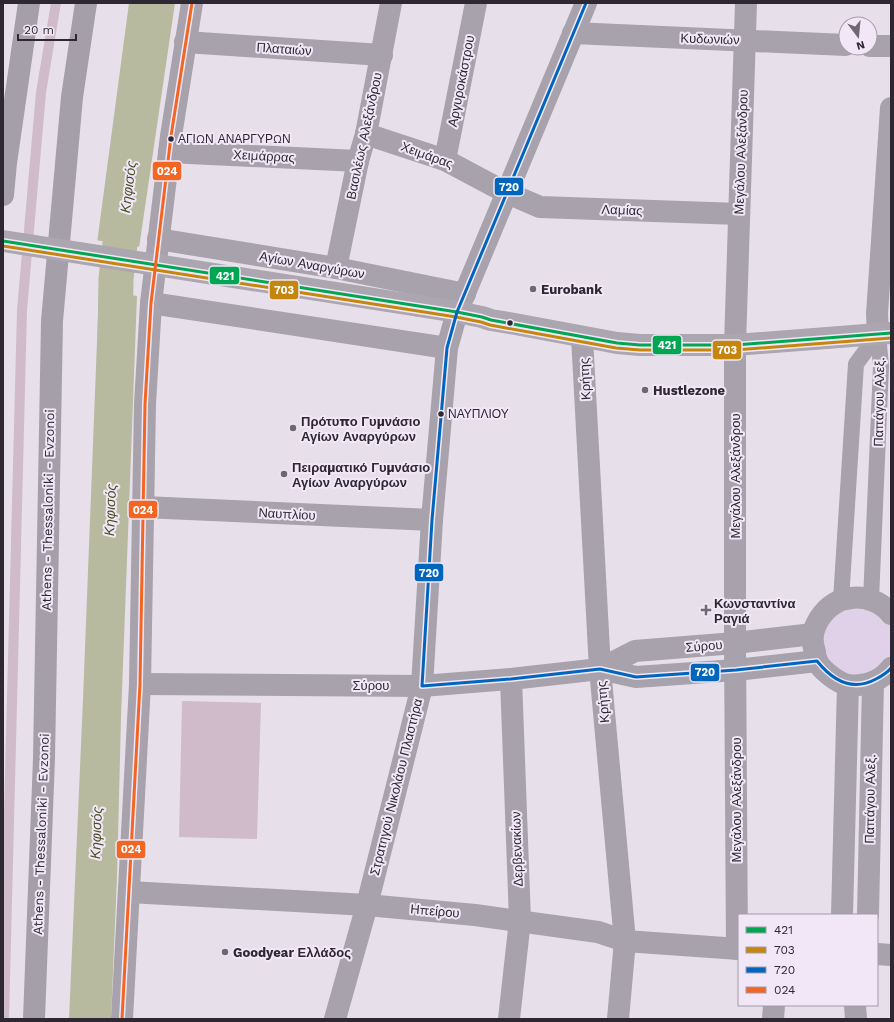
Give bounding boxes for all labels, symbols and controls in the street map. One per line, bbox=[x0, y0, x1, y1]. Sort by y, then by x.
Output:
scale bar bbox=[18, 16, 76, 42]
north arrow bbox=[838, 16, 878, 56]
text: 20 m bbox=[24, 23, 54, 37]
street label: Κυδωνιών bbox=[680, 30, 740, 48]
street label: Αργυροκάστρου bbox=[445, 34, 477, 128]
text: N bbox=[855, 38, 866, 53]
street label: Πλαταιών bbox=[256, 40, 312, 58]
street label: Βασιλέως Αλεξάνδρου bbox=[343, 71, 385, 201]
street label: Μεγάλου Αλεξάνδρου bbox=[731, 89, 751, 215]
place label: ΑΓΙΩΝ ΑΝΑΡΓΥΡΩΝ bbox=[178, 132, 291, 146]
marker: ΑΓΙΩΝ ΑΝΑΡΓΥΡΩΝ bbox=[166, 134, 176, 144]
street label: Χειμάρας bbox=[399, 139, 455, 171]
street label: Χειμάρρας bbox=[233, 147, 295, 165]
water label: Κηφισός bbox=[117, 160, 139, 214]
line badge: 024 bbox=[152, 161, 182, 181]
text: 024 bbox=[157, 165, 177, 178]
line badge: 720 bbox=[494, 177, 524, 196]
text: 720 bbox=[499, 181, 519, 194]
street label: Λαμίας bbox=[601, 202, 643, 218]
street label: Αγίων Αναργύρων bbox=[258, 248, 366, 282]
line badge: 421 bbox=[209, 266, 240, 285]
text: 421 bbox=[216, 270, 234, 283]
line badge: 703 bbox=[269, 280, 299, 300]
place label: Eurobank bbox=[541, 282, 603, 297]
text: 703 bbox=[274, 284, 294, 297]
marker: Eurobank bbox=[528, 284, 538, 294]
unlabelled marker bbox=[505, 318, 515, 328]
line badge: 421 bbox=[652, 335, 682, 355]
text: 421 bbox=[658, 339, 676, 352]
line badge: 703 bbox=[712, 340, 742, 360]
text: 703 bbox=[717, 344, 737, 357]
street label: Παπάγου Αλεξ. bbox=[871, 357, 887, 447]
street label: Κρήτης bbox=[576, 358, 594, 400]
place label: Hustlezone bbox=[653, 383, 726, 398]
marker: Hustlezone bbox=[640, 385, 650, 395]
place label: ΝΑΥΠΛΙΟΥ bbox=[448, 407, 509, 421]
street label: Athens - Thessaloniki - Evzonoi bbox=[39, 409, 57, 611]
marker: ΝΑΥΠΛΙΟΥ bbox=[436, 409, 446, 419]
street label: Μεγάλου Αλεξάνδρου bbox=[728, 413, 743, 539]
place label: Πρότυπο Γυμνάσιο Αγίων Αναργύρων bbox=[301, 414, 420, 444]
marker: Πρότυπο Γυμνάσιο Αγίων Αναργύρων bbox=[288, 423, 298, 433]
place label: Πειραματικό Γυμνάσιο Αγίων Αναργύρων bbox=[292, 460, 430, 490]
marker: Πειραματικό Γυμνάσιο Αγίων Αναργύρων bbox=[279, 469, 289, 479]
water label: Κηφισός bbox=[101, 483, 119, 536]
line badge: 024 bbox=[128, 500, 158, 519]
text: 024 bbox=[133, 504, 153, 517]
street label: Ναυπλίου bbox=[258, 505, 316, 523]
line badge: 720 bbox=[414, 563, 444, 582]
text: 720 bbox=[419, 567, 439, 580]
place label: Κωνσταντίνα Ραγιά bbox=[714, 596, 796, 626]
marker: Κωνσταντίνα Ραγιά bbox=[701, 605, 711, 615]
street label: Σύρου bbox=[685, 637, 723, 655]
line badge: 720 bbox=[690, 663, 720, 682]
text: 720 bbox=[695, 666, 715, 679]
street label: Σύρου bbox=[353, 678, 389, 693]
street label: Κρήτης bbox=[594, 680, 612, 724]
street label: Στρατηγού Νικολάου Πλαστήρα bbox=[367, 697, 425, 877]
street label: Athens - Thessaloniki - Evzonoi bbox=[30, 733, 52, 935]
street label: Μεγάλου Αλεξάνδρου bbox=[729, 737, 744, 863]
street label: Παπάγου Αλεξ. bbox=[862, 754, 878, 844]
water label: Κηφισός bbox=[87, 806, 105, 859]
street label: Δερβενακίων bbox=[508, 811, 526, 887]
line badge: 024 bbox=[116, 840, 146, 859]
text: 024 bbox=[121, 843, 141, 856]
street label: Ηπείρου bbox=[410, 901, 460, 921]
legend bbox=[738, 914, 878, 1006]
text: 421 bbox=[774, 923, 793, 937]
text: 703 bbox=[774, 943, 795, 957]
place label: Goodyear Ελλάδος bbox=[233, 945, 351, 960]
marker: Goodyear Ελλάδος bbox=[220, 947, 230, 957]
text: 720 bbox=[774, 963, 795, 977]
text: 024 bbox=[774, 983, 795, 997]

